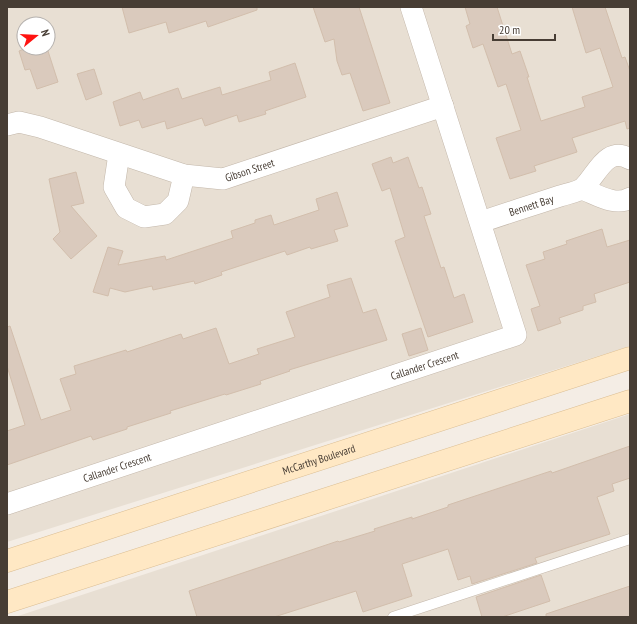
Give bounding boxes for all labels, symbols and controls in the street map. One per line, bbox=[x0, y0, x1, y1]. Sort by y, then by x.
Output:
north arrow bbox=[16, 16, 56, 56]
scale bar bbox=[493, 16, 555, 42]
text: 20 m bbox=[499, 22, 520, 37]
text: N bbox=[38, 28, 53, 38]
street label: Gibson Street bbox=[223, 155, 276, 185]
street label: Bennett Bay bbox=[507, 191, 556, 219]
street label: Callander Crescent bbox=[389, 348, 460, 383]
street label: McCarthy Boulevard bbox=[281, 441, 357, 478]
street label: Callander Crescent bbox=[81, 450, 153, 485]

